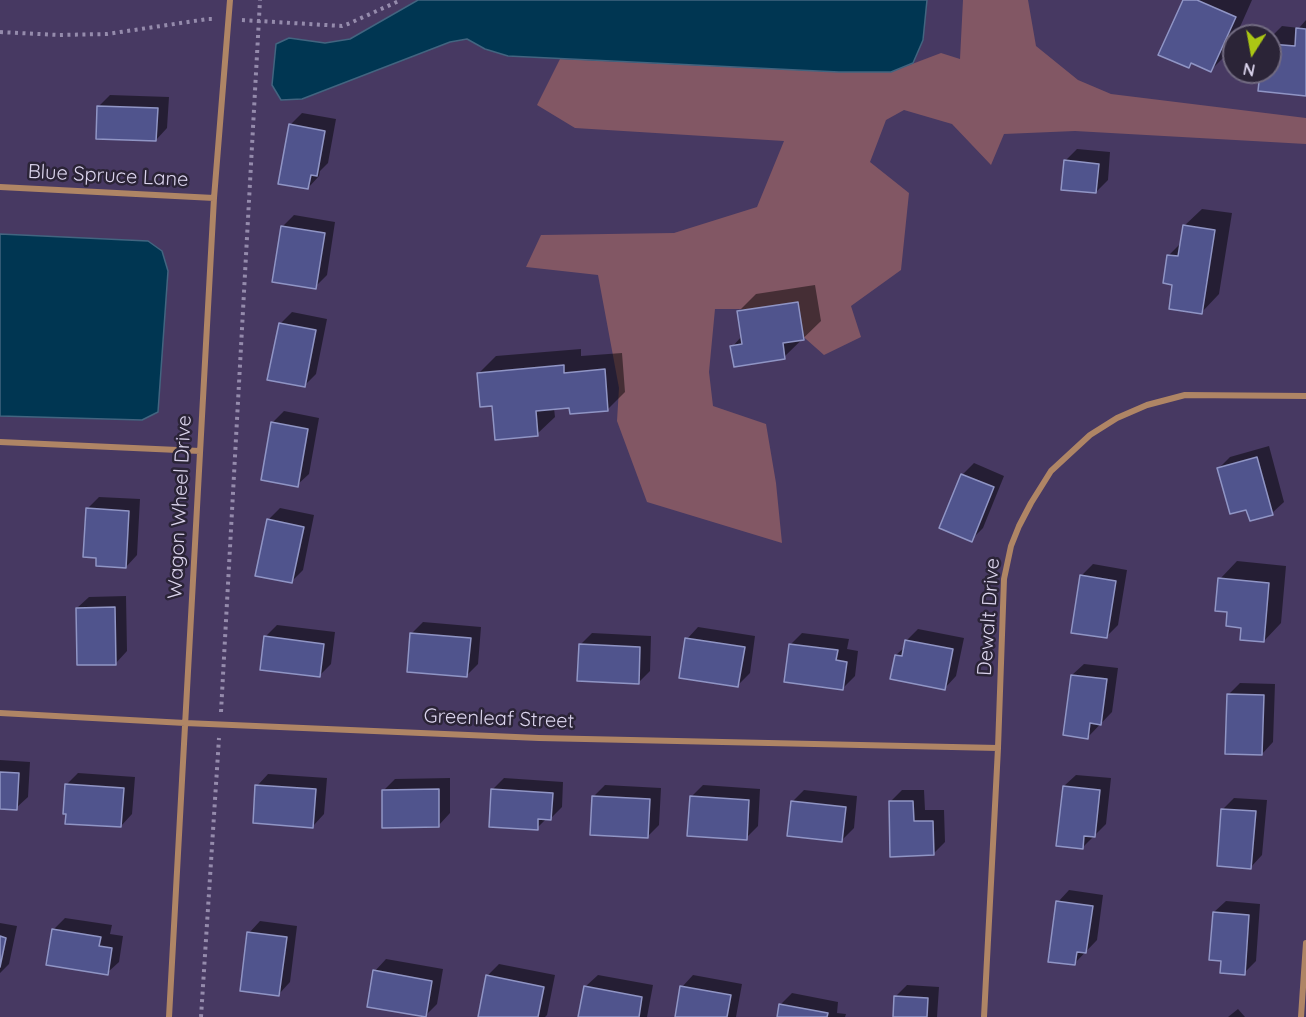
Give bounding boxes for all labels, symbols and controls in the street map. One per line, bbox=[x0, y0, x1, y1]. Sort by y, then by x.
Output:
north arrow bbox=[1222, 24, 1282, 84]
text: N bbox=[1241, 59, 1257, 81]
street label: Blue Spruce Lane bbox=[27, 160, 189, 192]
street label: Wagon Wheel Drive bbox=[163, 415, 197, 599]
street label: Dewalt Drive bbox=[973, 557, 1005, 677]
street label: Greenleaf Street bbox=[423, 704, 575, 734]

